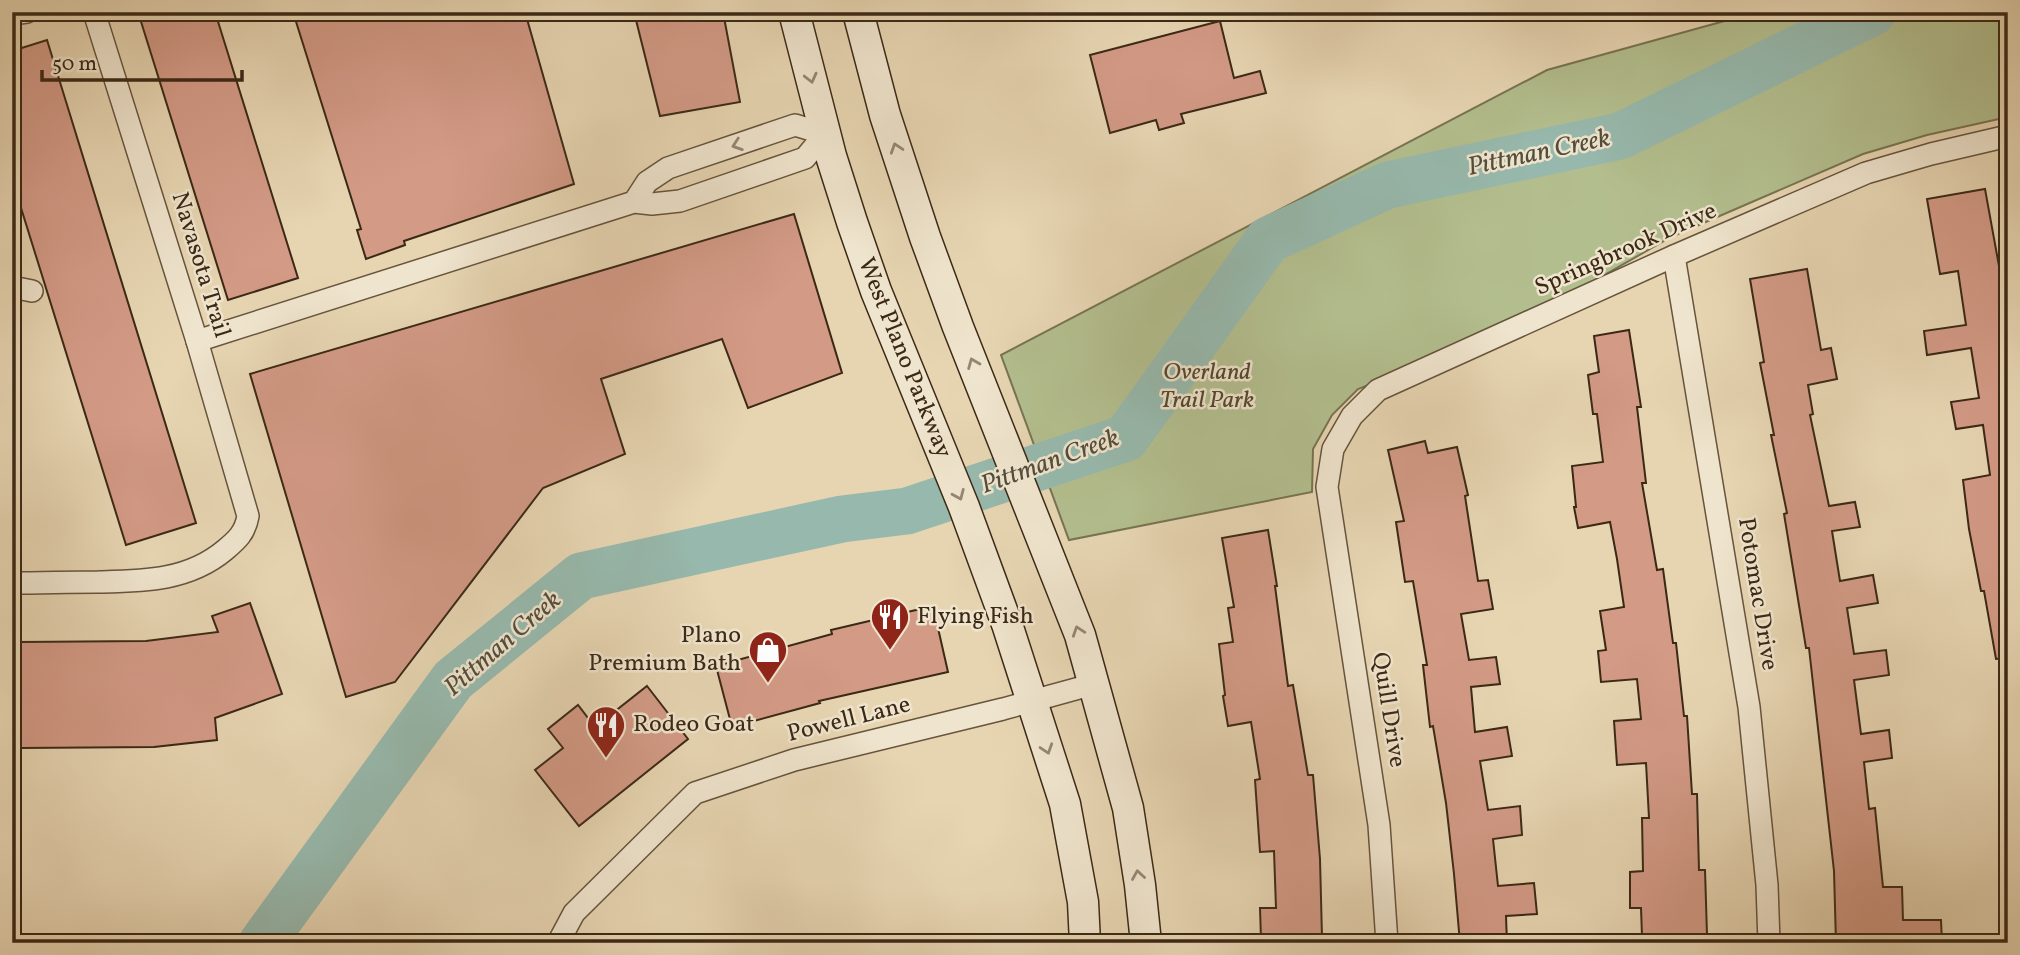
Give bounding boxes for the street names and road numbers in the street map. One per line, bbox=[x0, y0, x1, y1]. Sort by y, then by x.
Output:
street label: Navasota Trail bbox=[162, 188, 238, 342]
street label: Springbrook Drive bbox=[1530, 195, 1722, 305]
street label: West Plano Parkway bbox=[848, 253, 960, 464]
street label: Potomac Drive bbox=[1728, 515, 1786, 673]
street label: Quill Drive bbox=[1362, 650, 1414, 770]
street label: Powell Lane bbox=[784, 688, 914, 752]

